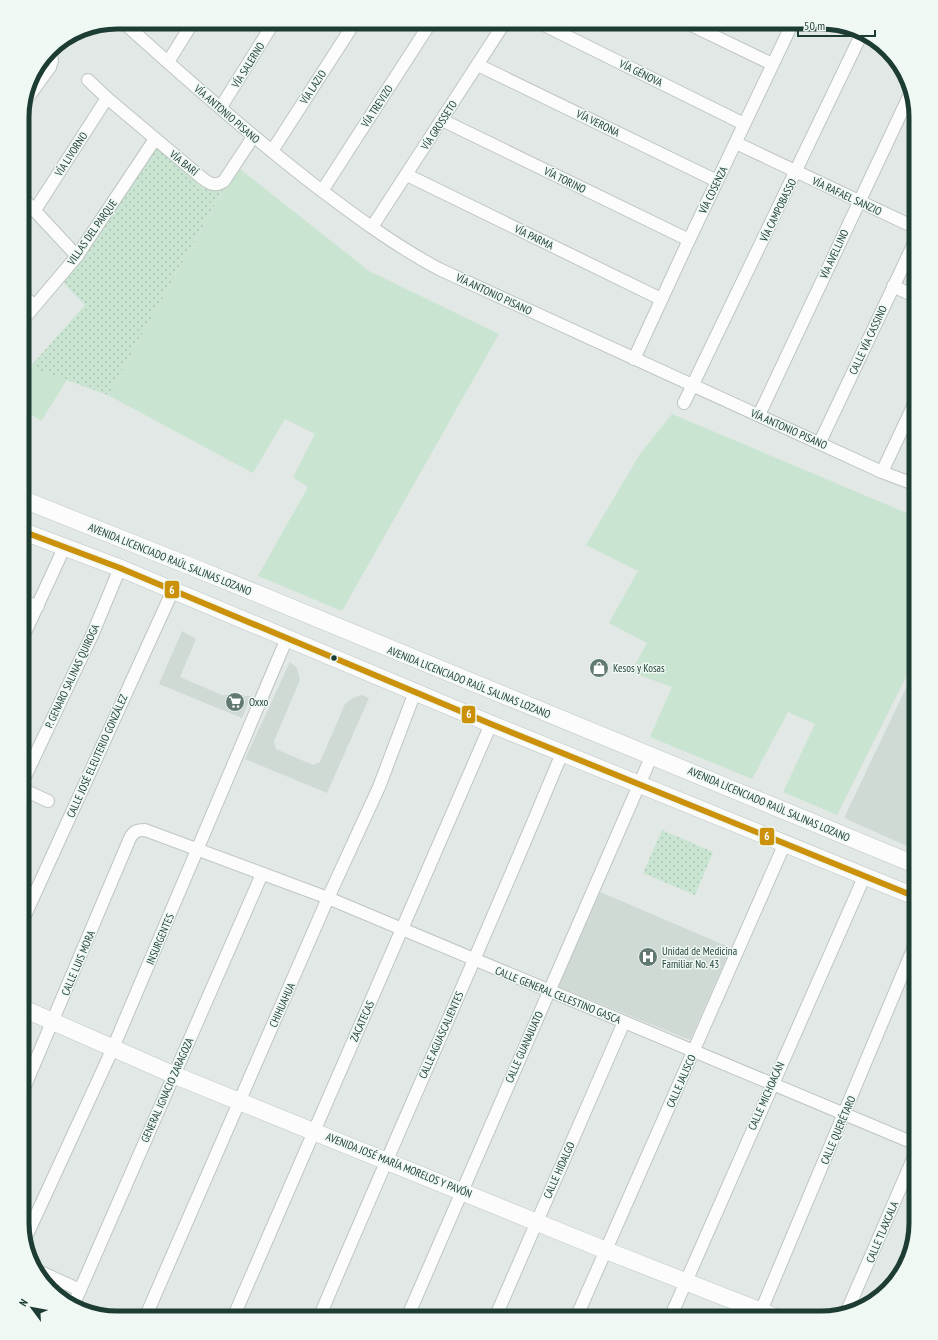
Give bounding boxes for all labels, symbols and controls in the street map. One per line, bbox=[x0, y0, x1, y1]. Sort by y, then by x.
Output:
scale bar bbox=[798, 12, 875, 38]
text: 50 m bbox=[804, 18, 825, 33]
street label: VÍA SALERNO bbox=[228, 40, 268, 91]
street label: VÍA GÉNOVA bbox=[616, 56, 666, 90]
street label: VÍA LAZIO bbox=[296, 67, 329, 108]
street label: VÍA ANTONIO PISANO bbox=[191, 81, 263, 146]
street label: VÍA TREVIZO bbox=[358, 82, 396, 131]
street label: VÍA GROSSETO bbox=[417, 98, 460, 153]
street label: VÍA VERONA bbox=[573, 106, 623, 140]
street label: VÍA LIVORNO bbox=[51, 129, 91, 180]
street label: VÍA BARÍ bbox=[166, 147, 202, 179]
street label: VÍA TORINO bbox=[541, 163, 588, 196]
street label: VÍA COSENZA bbox=[695, 163, 731, 217]
street label: VÍA RAFAEL SANZIO bbox=[809, 173, 884, 218]
street label: VÍA CAMPOBASSO bbox=[756, 176, 799, 245]
street label: VILLAS DEL PARQUE bbox=[64, 196, 120, 268]
street label: VÍA PARMA bbox=[511, 221, 557, 253]
street label: VÍA AVELLINO bbox=[816, 227, 851, 282]
street label: VÍA ANTONIO PISANO bbox=[453, 270, 534, 318]
street label: CALLE VÍA CASSINO bbox=[846, 303, 890, 377]
street label: VÍA ANTONIO PISANO bbox=[748, 405, 830, 452]
street label: AVENIDA LICENCIADO RAÚL SALINAS LOZANO bbox=[86, 520, 254, 598]
line badge: 6 bbox=[164, 580, 180, 599]
text: 6 bbox=[169, 583, 175, 597]
street label: P. GENARO SALINAS QUIROGA bbox=[42, 621, 103, 730]
street label: AVENIDA LICENCIADO RAÚL SALINAS LOZANO bbox=[385, 643, 553, 721]
unlabelled marker bbox=[329, 653, 339, 663]
shop icon: Kesos y Kosas bbox=[588, 657, 610, 679]
place label: Kesos y Kosas bbox=[613, 661, 665, 675]
supermarket icon: Oxxo bbox=[224, 691, 246, 713]
street label: CALLE JOSÉ ELEUTERIO GONZÁLEZ bbox=[63, 692, 131, 820]
place label: Oxxo bbox=[249, 695, 268, 709]
line badge: 6 bbox=[461, 705, 476, 724]
text: 6 bbox=[466, 707, 472, 721]
street label: AVENIDA LICENCIADO RAÚL SALINAS LOZANO bbox=[686, 763, 852, 845]
line badge: 6 bbox=[759, 827, 775, 846]
text: 6 bbox=[764, 829, 770, 843]
street label: INSURGENTES bbox=[143, 911, 177, 967]
street label: CALLE LUIS MORA bbox=[58, 928, 98, 998]
place label: Unidad de Medicina Familiar No. 43 bbox=[662, 944, 737, 971]
hospital icon: Unidad de Medicina Familiar No. 43 bbox=[637, 946, 659, 968]
street label: CALLE GENERAL CELESTINO GASCA bbox=[493, 963, 624, 1027]
street label: CHIHUAHUA bbox=[266, 980, 298, 1029]
street label: CALLE AGUASCALIENTES bbox=[415, 989, 467, 1081]
street label: ZACATECAS bbox=[347, 998, 377, 1044]
street label: CALLE GUANAJUATO bbox=[502, 1009, 546, 1085]
street label: GENERAL IGNACIO ZARAGOZA bbox=[138, 1035, 197, 1145]
street label: CALLE JALISCO bbox=[663, 1052, 699, 1110]
street label: CALLE MICHOACÁN bbox=[745, 1060, 787, 1132]
street label: CALLE QUERÉTARO bbox=[817, 1094, 859, 1166]
street label: AVENIDA JOSÉ MARÍA MORELOS Y PAVÓN bbox=[324, 1129, 474, 1201]
street label: CALLE HIDALGO bbox=[540, 1139, 578, 1201]
street label: CALLE TLAXCALA bbox=[863, 1198, 902, 1265]
north arrow bbox=[12, 1288, 52, 1328]
text: N bbox=[16, 1296, 31, 1309]

